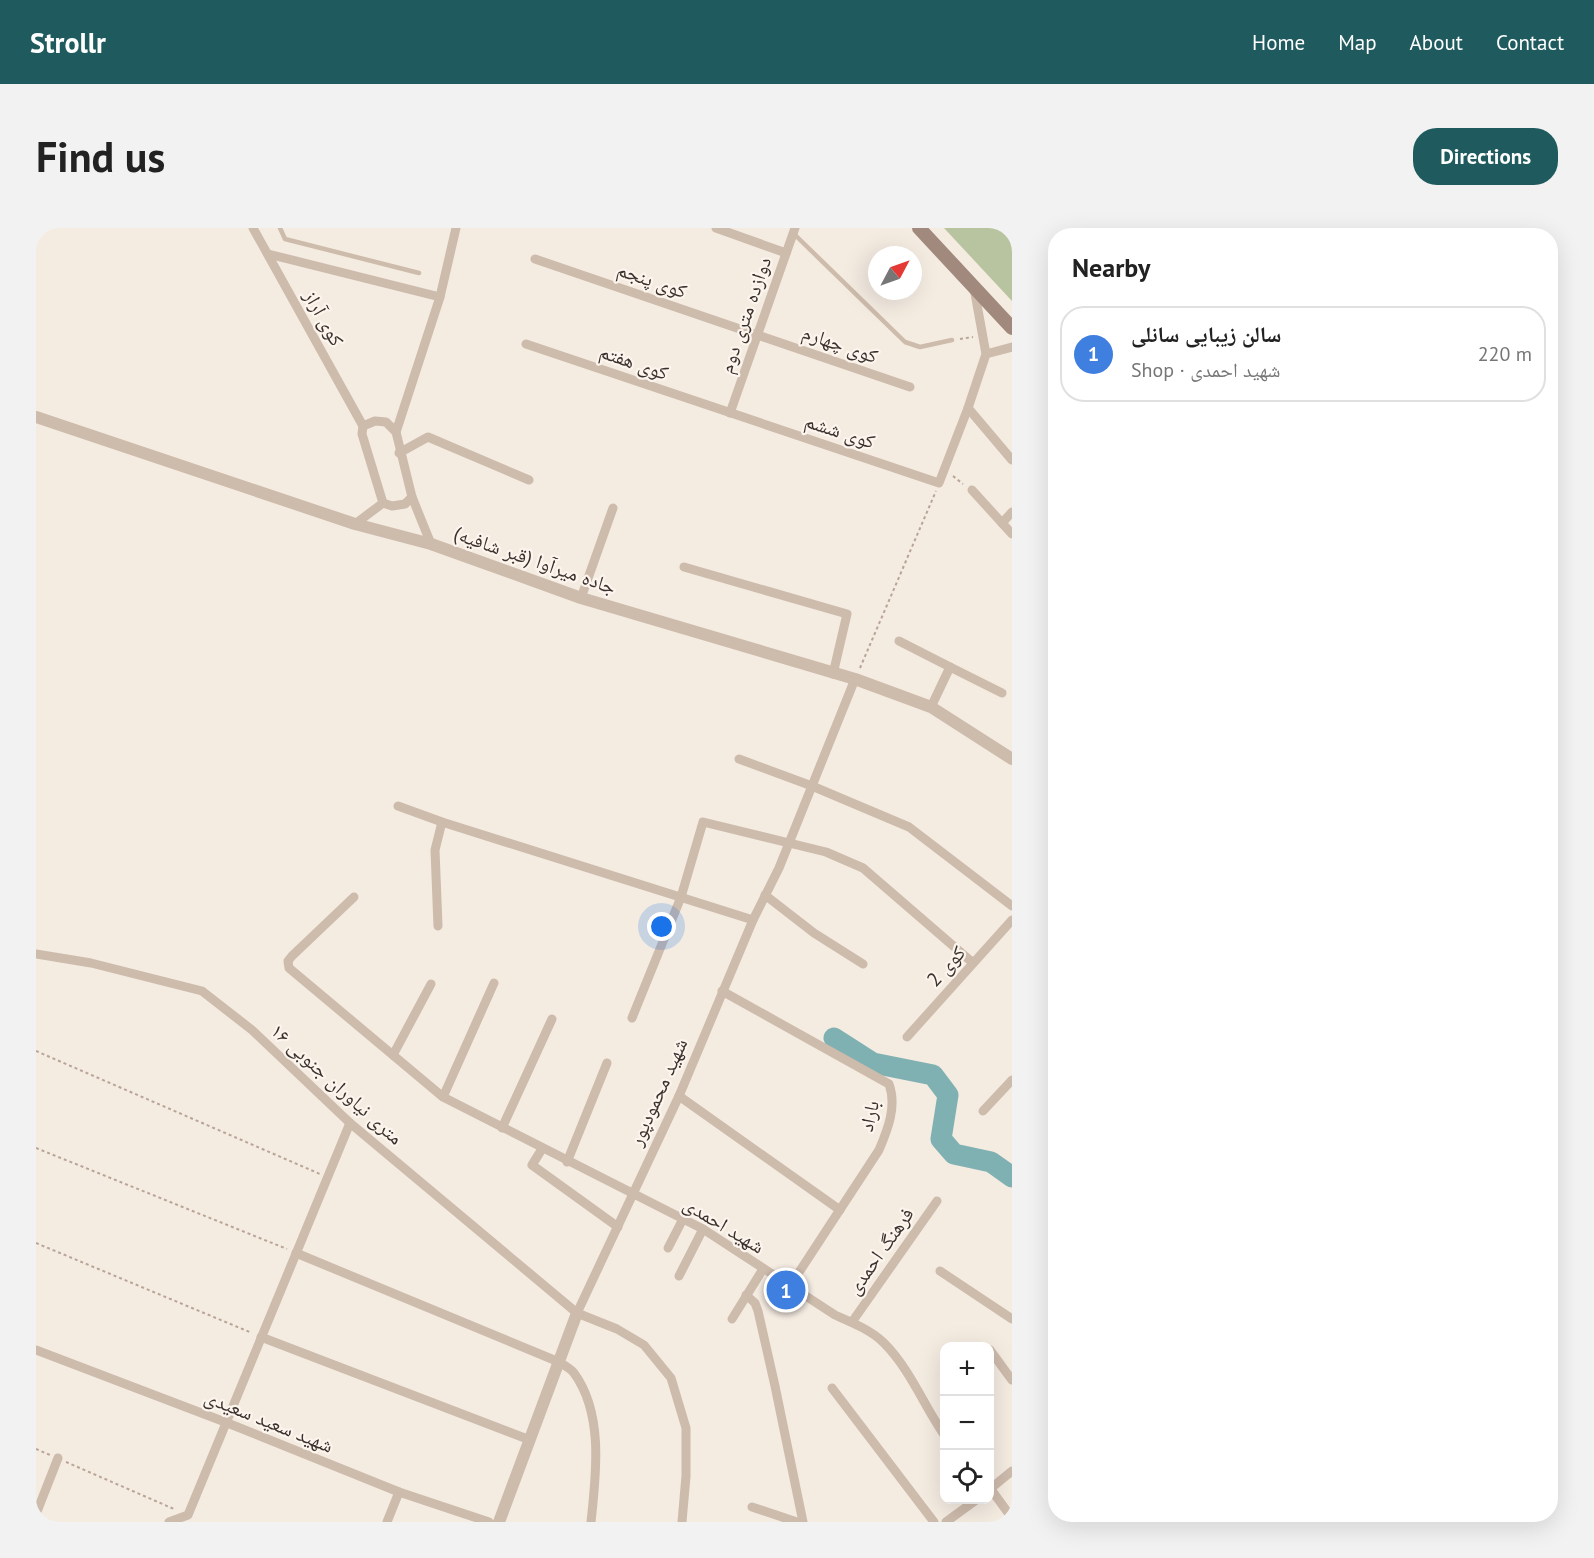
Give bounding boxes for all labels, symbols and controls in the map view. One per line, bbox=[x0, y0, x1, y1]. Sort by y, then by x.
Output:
text: Strollr bbox=[30, 24, 106, 61]
text: Home bbox=[1252, 29, 1305, 56]
text: Map bbox=[1338, 29, 1377, 56]
text: About bbox=[1410, 29, 1463, 56]
text: Contact bbox=[1496, 29, 1564, 56]
button: Directions bbox=[1413, 128, 1558, 185]
text: Find us bbox=[36, 129, 165, 184]
north arrow bbox=[868, 246, 922, 300]
text: Nearby bbox=[1072, 251, 1150, 284]
street label: دوازده متری دوم bbox=[713, 253, 778, 377]
street label: کوی پنجم bbox=[613, 256, 690, 305]
street label: کوی آراز bbox=[298, 284, 350, 351]
street label: کوی چهارم bbox=[798, 319, 881, 370]
text: سالن زیبایی سانلی bbox=[1131, 320, 1282, 348]
street label: کوی هفتم bbox=[596, 338, 672, 387]
text: 1 bbox=[1088, 341, 1099, 367]
text: 220 m bbox=[1478, 341, 1532, 367]
text: Shop · شهید احمدی bbox=[1131, 357, 1281, 383]
street label: کوی ششم bbox=[801, 407, 878, 455]
street label: جاده میرآوا (قبر شافیه) bbox=[450, 520, 620, 600]
your location bbox=[647, 912, 676, 941]
street label: کوی 2 bbox=[921, 940, 971, 992]
street label: ۱۶ متری نیاوران جنوبی bbox=[265, 1018, 409, 1150]
street label: شهید محمودپور bbox=[622, 1034, 693, 1151]
street label: باراد bbox=[853, 1098, 885, 1134]
street label: شهید احمدی bbox=[679, 1191, 769, 1259]
street label: فرهنگ احمدی bbox=[840, 1202, 920, 1300]
pin: 1 bbox=[766, 1268, 806, 1312]
map controls bbox=[940, 1342, 994, 1504]
button: + bbox=[940, 1342, 994, 1396]
street label: شهید سعید سعیدی bbox=[201, 1383, 337, 1459]
button: − bbox=[940, 1396, 994, 1450]
button: locate bbox=[940, 1450, 994, 1504]

